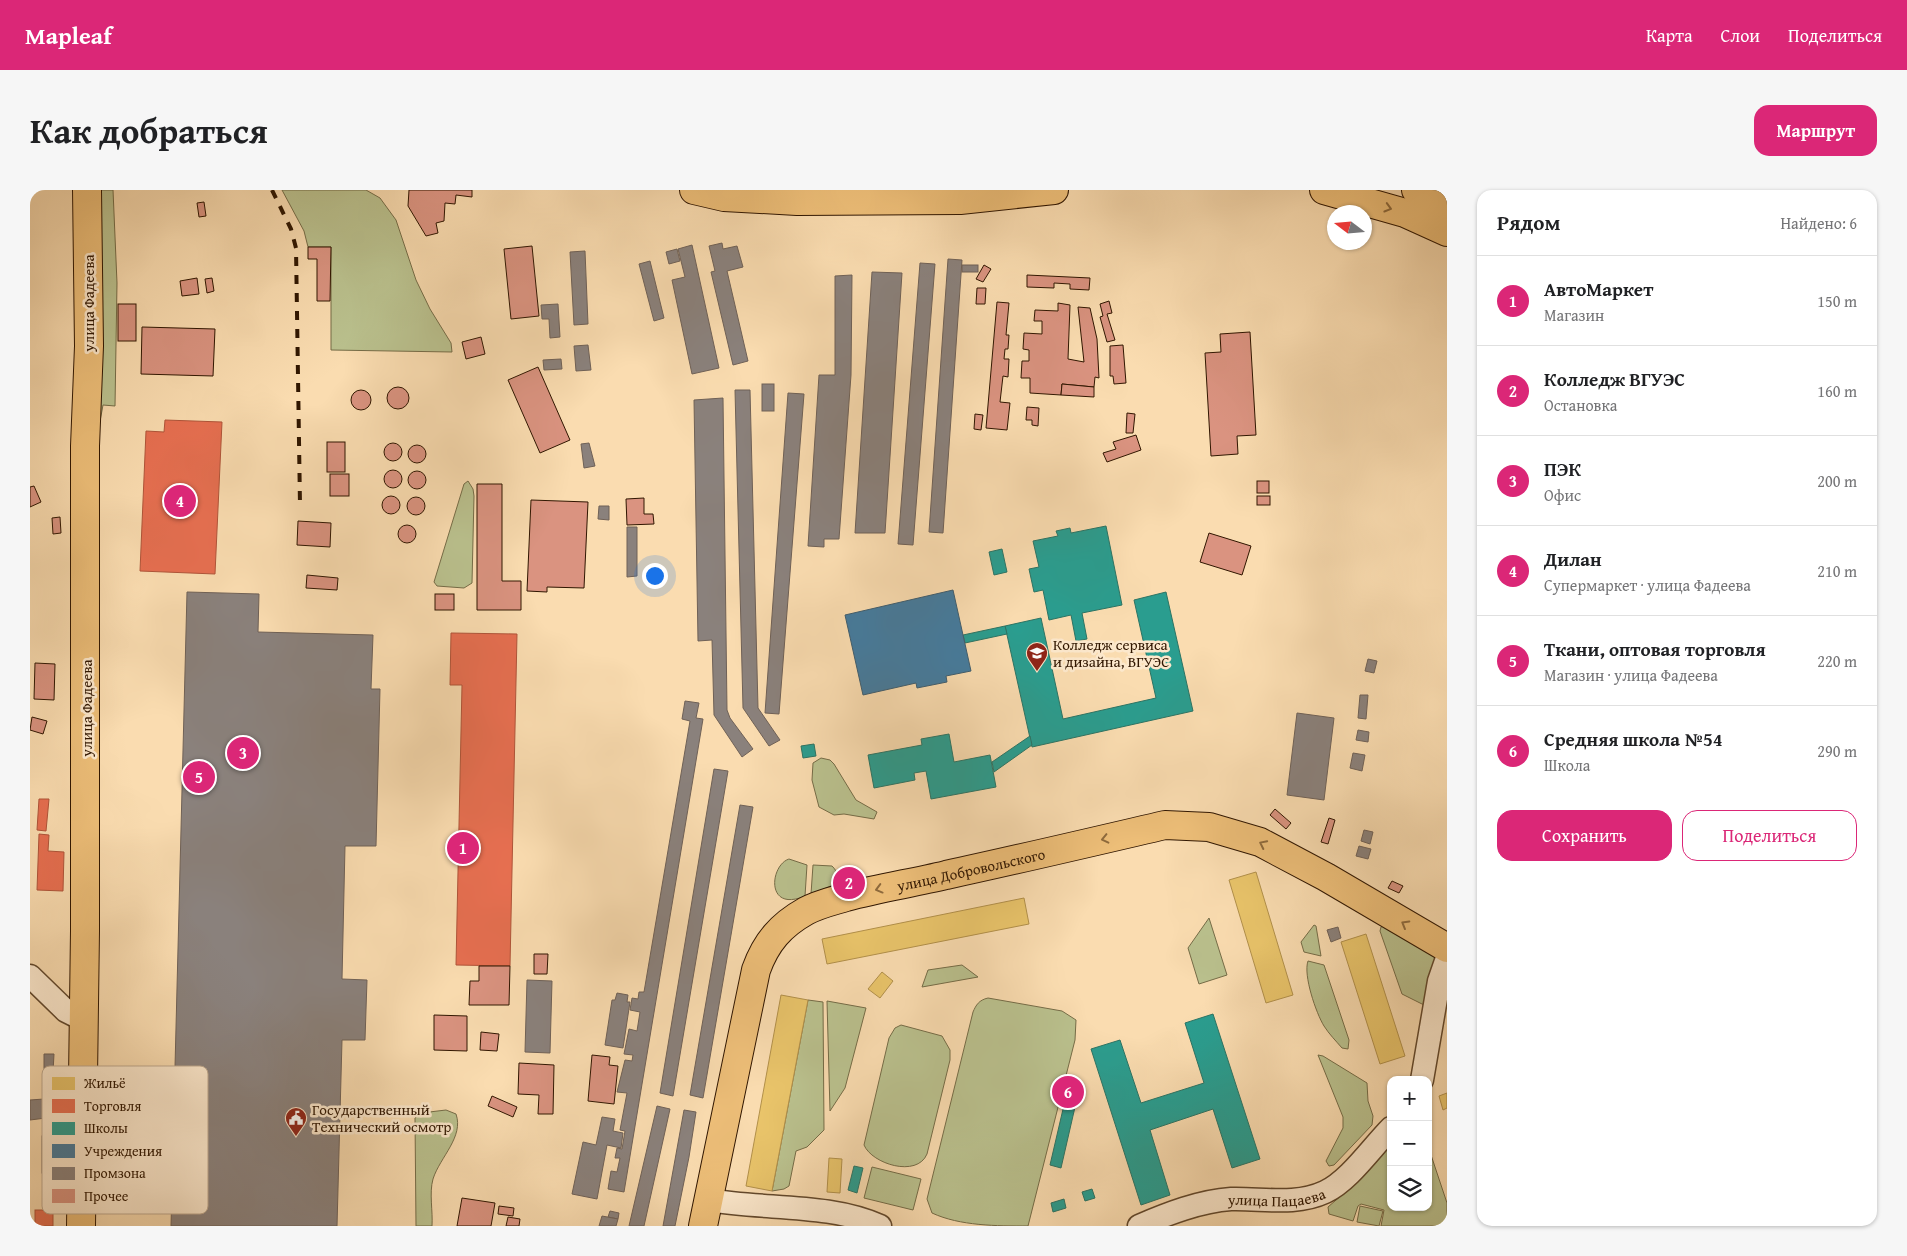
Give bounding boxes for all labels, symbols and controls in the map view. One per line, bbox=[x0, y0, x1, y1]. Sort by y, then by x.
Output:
text: Mapleaf bbox=[25, 18, 112, 53]
text: Карта bbox=[1646, 22, 1693, 49]
text: Слои bbox=[1721, 22, 1760, 49]
text: Поделиться bbox=[1788, 22, 1882, 49]
text: Как добраться bbox=[30, 105, 268, 156]
button: Маршрут bbox=[1754, 105, 1877, 156]
one-way arrow bbox=[1383, 202, 1392, 213]
north arrow bbox=[1327, 205, 1372, 250]
text: Рядом bbox=[1497, 207, 1560, 238]
text: Найдено: 6 bbox=[1780, 211, 1857, 235]
street label: улица Фадеева bbox=[78, 253, 99, 353]
text: АвтоМаркет bbox=[1544, 275, 1653, 303]
text: 1 bbox=[1509, 289, 1517, 313]
text: 150 m bbox=[1817, 289, 1857, 313]
text: Магазин bbox=[1544, 303, 1604, 327]
text: Колледж ВГУЭС bbox=[1544, 365, 1685, 393]
text: 2 bbox=[1509, 379, 1517, 403]
text: 160 m bbox=[1817, 379, 1857, 403]
text: Остановка bbox=[1544, 393, 1617, 417]
text: ПЭК bbox=[1544, 455, 1581, 483]
text: 3 bbox=[1509, 469, 1517, 493]
text: 200 m bbox=[1817, 469, 1857, 493]
pin: 4 bbox=[164, 482, 196, 520]
text: Офис bbox=[1544, 483, 1581, 507]
text: Дилан bbox=[1544, 545, 1602, 573]
text: 4 bbox=[1509, 559, 1517, 583]
text: 210 m bbox=[1817, 559, 1857, 583]
your location bbox=[642, 563, 668, 589]
text: Супермаркет · улица Фадеева bbox=[1544, 573, 1751, 597]
place label: Колледж сервиса и дизайна, ВГУЭС bbox=[1053, 634, 1169, 672]
text: Ткани, оптовая торговля bbox=[1544, 635, 1766, 663]
school or university icon: Колледж сервиса и дизайна, ВГУЭС bbox=[1025, 641, 1049, 672]
text: 5 bbox=[1509, 649, 1517, 673]
text: 220 m bbox=[1817, 649, 1857, 673]
street label: улица Фадеева bbox=[76, 658, 97, 758]
text: Магазин · улица Фадеева bbox=[1544, 663, 1718, 687]
text: Средняя школа №54 bbox=[1544, 725, 1723, 753]
pin: 3 bbox=[227, 734, 259, 772]
text: 6 bbox=[1509, 739, 1517, 763]
text: 290 m bbox=[1817, 739, 1857, 763]
text: Школа bbox=[1544, 753, 1590, 777]
pin: 5 bbox=[183, 758, 215, 796]
button: Сохранить bbox=[1497, 810, 1672, 861]
button: Поделиться bbox=[1682, 810, 1857, 861]
pin: 1 bbox=[447, 829, 479, 867]
one-way arrow bbox=[1101, 833, 1110, 844]
one-way arrow bbox=[1260, 840, 1269, 850]
street label: улица Добровольского bbox=[894, 843, 1047, 896]
pin: 2 bbox=[833, 864, 865, 902]
one-way arrow bbox=[874, 883, 883, 894]
one-way arrow bbox=[1401, 920, 1410, 930]
legend bbox=[42, 1066, 208, 1214]
text: Жильё bbox=[83, 1073, 126, 1093]
pin: 6 bbox=[1052, 1073, 1084, 1111]
map controls bbox=[1387, 1076, 1432, 1211]
button: + bbox=[1387, 1076, 1432, 1121]
text: Торговля bbox=[84, 1096, 141, 1116]
place label: Государственный Технический осмотр bbox=[312, 1099, 451, 1137]
public building icon: Государственный Технический осмотр bbox=[284, 1106, 308, 1137]
text: Школы bbox=[84, 1118, 128, 1138]
button: − bbox=[1387, 1121, 1432, 1166]
text: Учреждения bbox=[84, 1141, 162, 1161]
text: Промзона bbox=[84, 1163, 146, 1183]
button: layers bbox=[1387, 1166, 1432, 1211]
street label: улица Пацаева bbox=[1226, 1182, 1329, 1211]
text: Прочее bbox=[84, 1186, 129, 1206]

